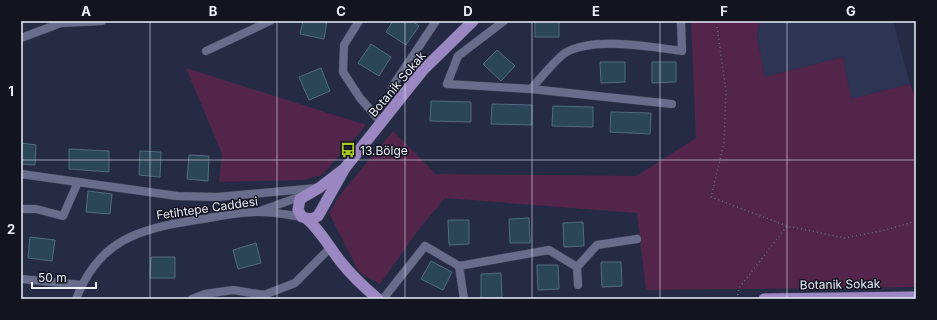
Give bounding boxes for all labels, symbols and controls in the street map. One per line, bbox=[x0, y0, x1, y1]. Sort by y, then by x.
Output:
text: A bbox=[81, 3, 91, 19]
text: B bbox=[209, 3, 218, 19]
text: C bbox=[336, 3, 346, 19]
text: D bbox=[463, 3, 473, 19]
text: E bbox=[592, 3, 600, 19]
text: F bbox=[720, 3, 728, 19]
text: G bbox=[846, 3, 856, 19]
street label: Botanik Sokak bbox=[365, 48, 429, 120]
text: 1 bbox=[8, 83, 14, 99]
bus stop icon: 13.Bölge bbox=[339, 141, 357, 159]
place label: 13.Bölge bbox=[360, 143, 408, 158]
street label: Fetihtepe Caddesi bbox=[155, 193, 259, 223]
text: 2 bbox=[7, 221, 15, 237]
scale bar bbox=[32, 264, 96, 290]
text: 50 m bbox=[38, 270, 67, 285]
street label: Botanik Sokak bbox=[800, 276, 881, 292]

